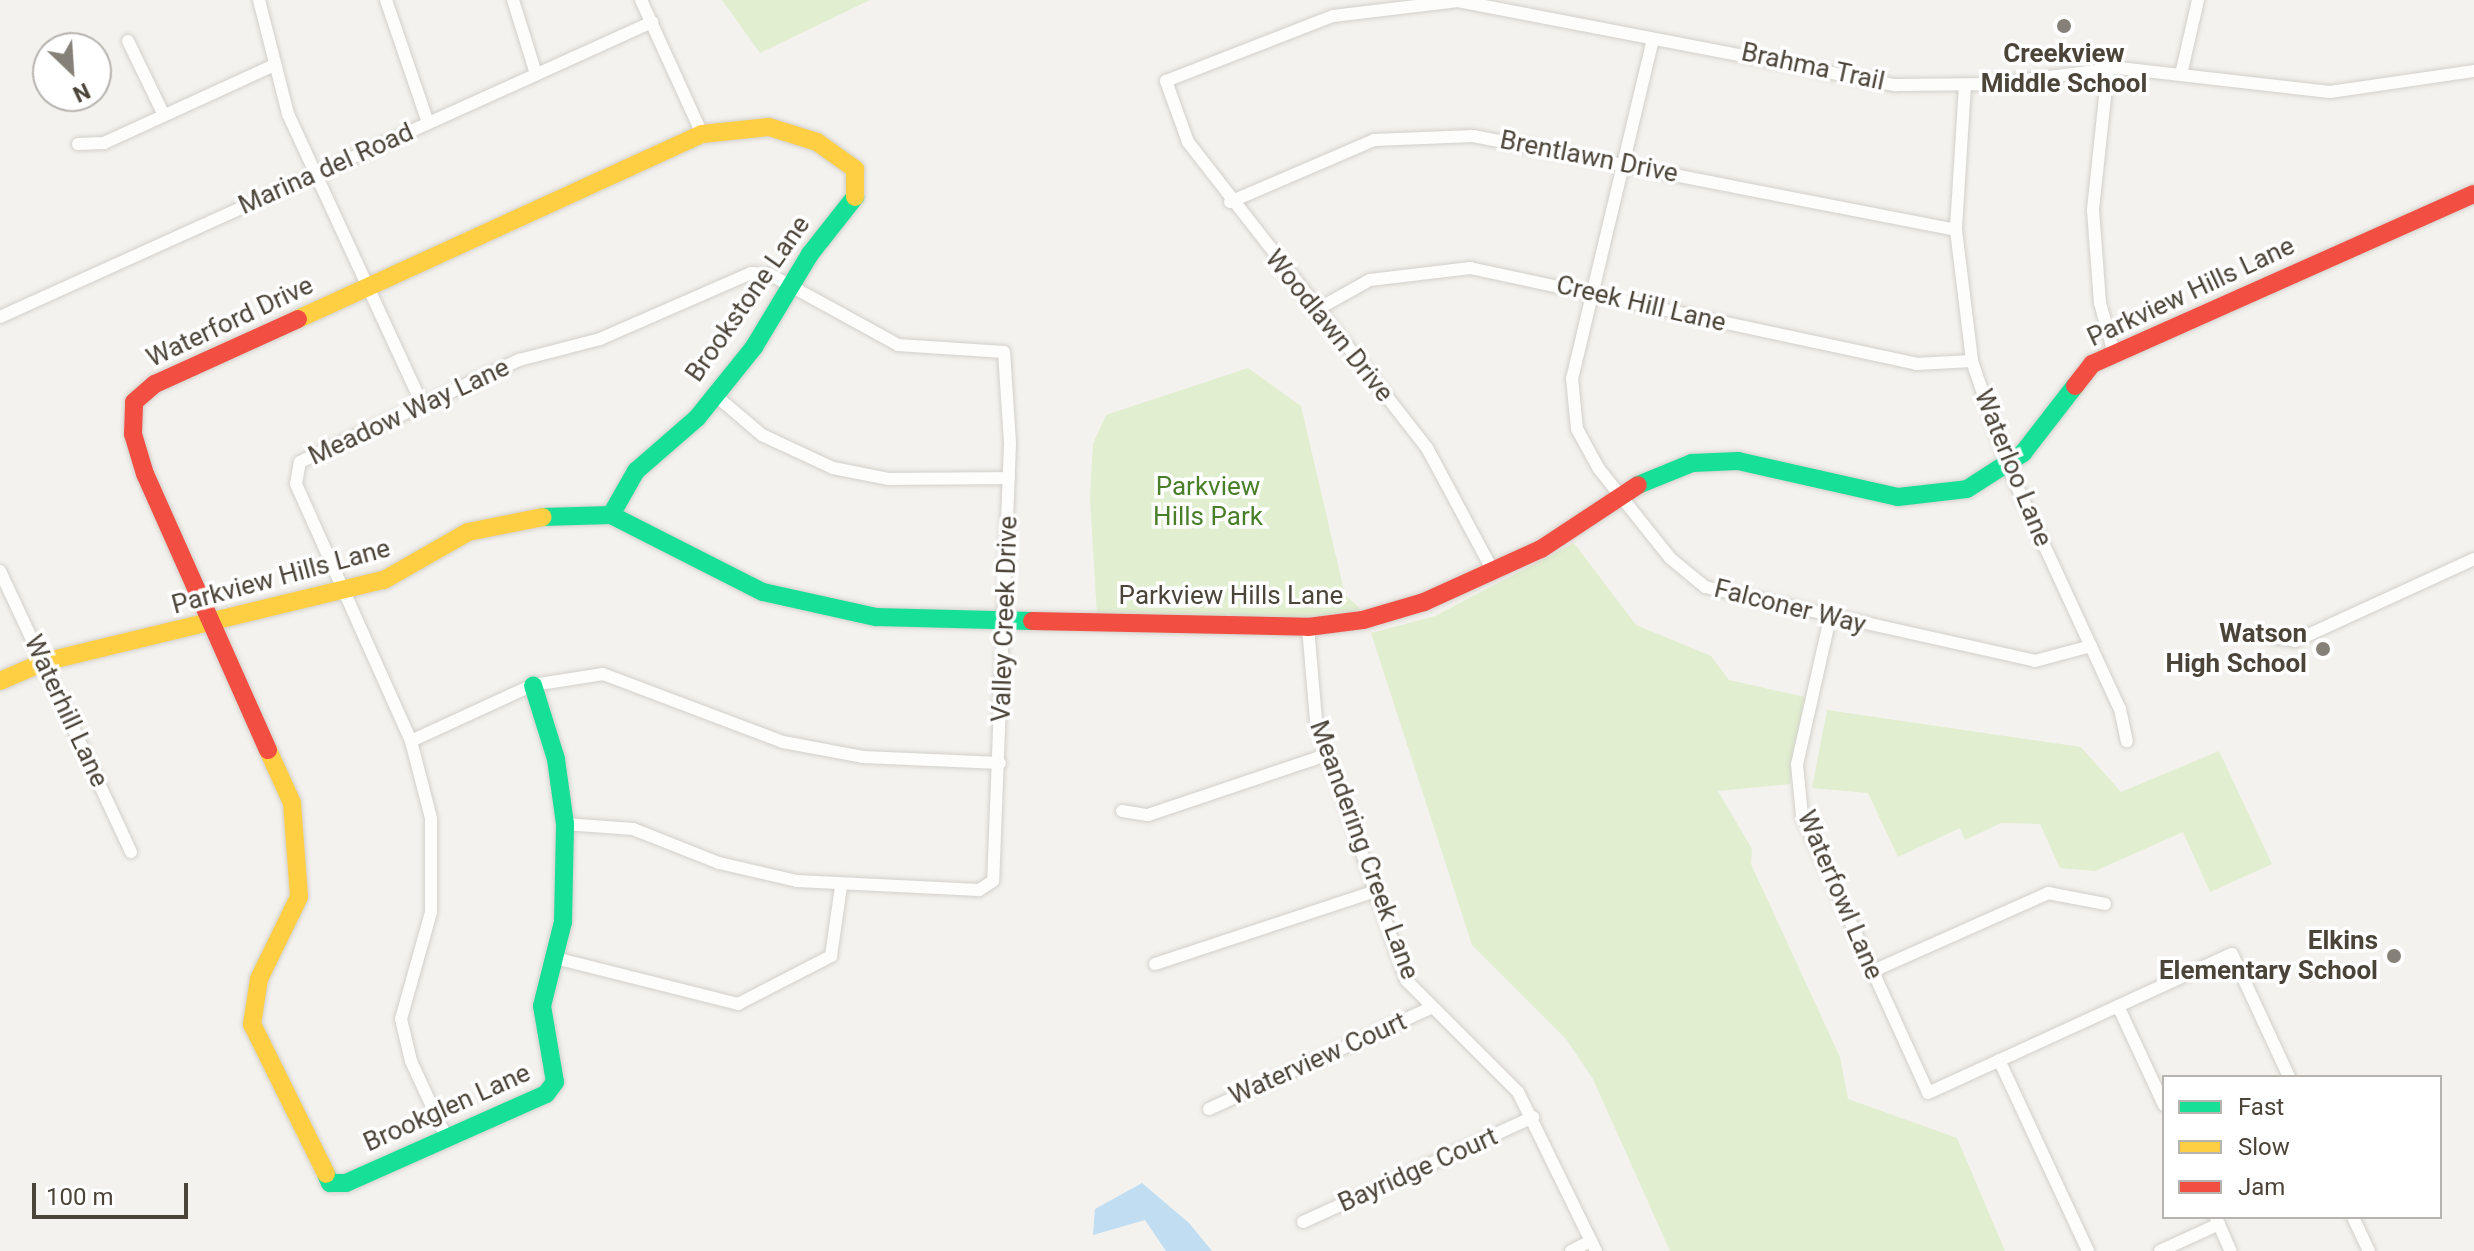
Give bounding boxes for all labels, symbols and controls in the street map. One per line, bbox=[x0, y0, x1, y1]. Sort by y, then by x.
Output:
marker: Creekview Middle School bbox=[2055, 17, 2073, 35]
north arrow bbox=[32, 32, 112, 112]
street label: Brahma Trail bbox=[1738, 37, 1888, 97]
place label: Creekview Middle School bbox=[1981, 38, 2147, 100]
text: N bbox=[69, 78, 94, 107]
street label: Marina del Road bbox=[234, 117, 418, 221]
street label: Brentlawn Drive bbox=[1497, 124, 1681, 190]
street label: Brookstone Lane bbox=[679, 210, 817, 388]
street label: Parkview Hills Lane bbox=[2083, 230, 2299, 354]
street label: Woodlawn Drive bbox=[1258, 244, 1400, 408]
street label: Creek Hill Lane bbox=[1553, 269, 1729, 339]
street label: Waterford Drive bbox=[142, 270, 318, 374]
street label: Meadow Way Lane bbox=[304, 352, 514, 472]
street label: Waterloo Lane bbox=[1967, 385, 2059, 551]
park label: Parkview Hills Park bbox=[1153, 471, 1263, 532]
street label: Valley Creek Drive bbox=[986, 515, 1024, 723]
street label: Parkview Hills Lane bbox=[168, 533, 394, 621]
street label: Falconer Way bbox=[1711, 573, 1869, 641]
street label: Parkview Hills Lane bbox=[1119, 580, 1343, 612]
place label: Watson High School bbox=[2166, 618, 2307, 680]
street label: Waterhill Lane bbox=[17, 630, 115, 792]
marker: Watson High School bbox=[2314, 640, 2332, 658]
street label: Meandering Creek Lane bbox=[1303, 716, 1425, 984]
street label: Waterfowl Lane bbox=[1790, 806, 1890, 984]
place label: Elkins Elementary School bbox=[2159, 925, 2378, 986]
marker: Elkins Elementary School bbox=[2385, 947, 2403, 965]
street label: Waterview Court bbox=[1224, 1006, 1412, 1112]
street label: Brookglen Lane bbox=[359, 1057, 535, 1159]
legend bbox=[2162, 1075, 2442, 1219]
text: Fast bbox=[2238, 1093, 2284, 1121]
street label: Bayridge Court bbox=[1333, 1121, 1503, 1219]
text: Slow bbox=[2238, 1133, 2290, 1161]
scale bar bbox=[36, 1167, 192, 1217]
text: Jam bbox=[2238, 1173, 2285, 1201]
text: 100 m bbox=[46, 1183, 113, 1211]

